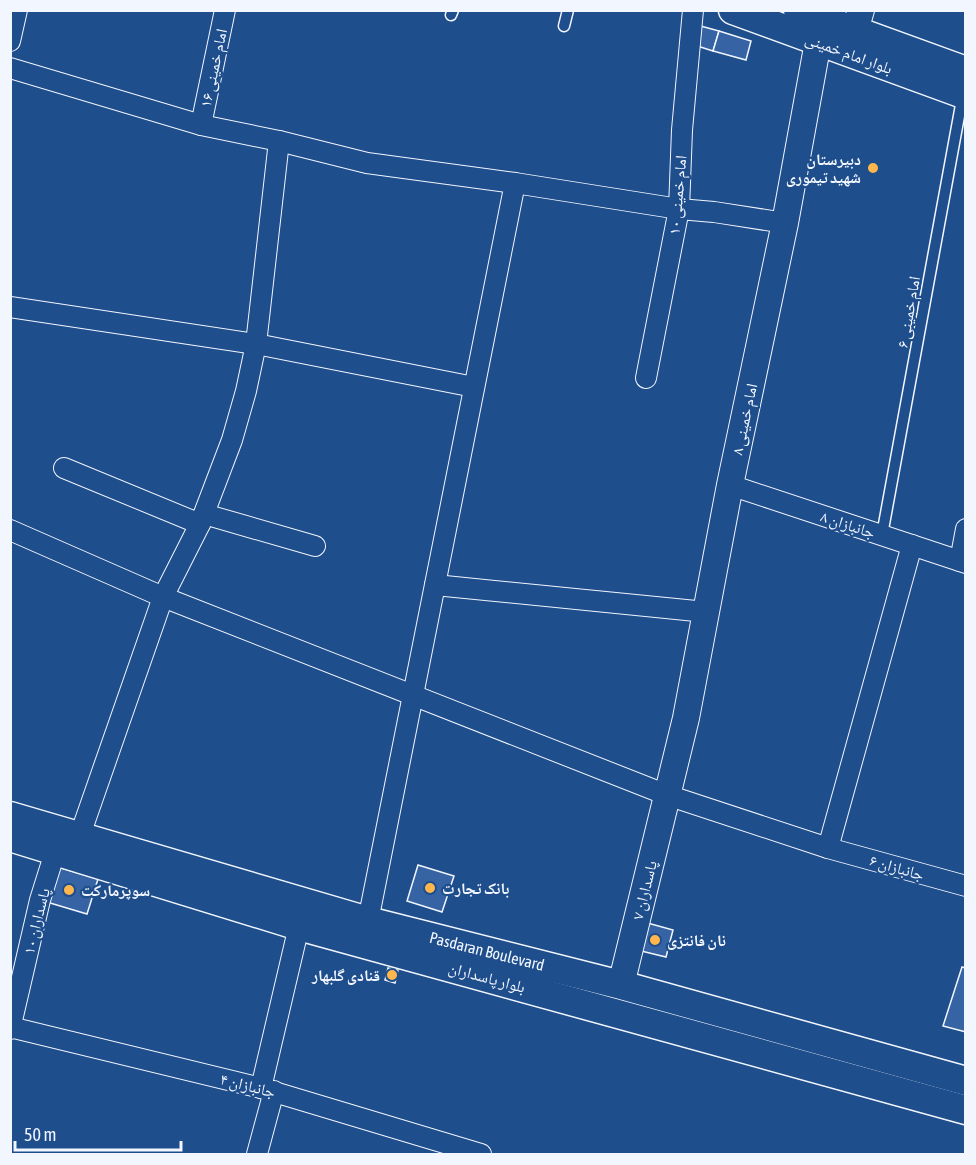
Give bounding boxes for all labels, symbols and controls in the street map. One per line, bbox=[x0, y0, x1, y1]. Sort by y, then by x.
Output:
street label: امام خمینی ۱۶ bbox=[196, 27, 232, 109]
street label: بلوار امام خمینی bbox=[802, 29, 895, 79]
place label: دبیرستان شهید تیموری bbox=[786, 150, 861, 187]
street label: امام خمینی ۱۰ bbox=[665, 154, 691, 236]
marker: دبیرستان شهید تیموری bbox=[866, 161, 880, 175]
street label: امام خمینی ۶ bbox=[893, 275, 925, 350]
street label: امام خمینی ۸ bbox=[728, 382, 762, 457]
street label: جانبازان ۸ bbox=[818, 507, 877, 543]
street label: جانبازان ۶ bbox=[867, 851, 926, 885]
street label: پاسداران ۷ bbox=[628, 858, 662, 922]
place label: بانک تجارت bbox=[442, 879, 509, 898]
place label: سوپرمارکت bbox=[81, 881, 150, 900]
marker: بانک تجارت bbox=[423, 881, 437, 895]
marker: سوپرمارکت bbox=[62, 883, 76, 897]
street label: پاسداران ۱۰ bbox=[19, 886, 55, 956]
street label: Pasdaran Boulevard bbox=[428, 928, 546, 974]
place label: نان فانتزی bbox=[667, 931, 726, 950]
marker: نان فانتزی bbox=[648, 933, 662, 947]
street label: بلوار پاسداران bbox=[446, 958, 527, 998]
place label: قنادی گلبهار bbox=[311, 966, 380, 985]
marker: قنادی گلبهار bbox=[385, 968, 399, 982]
street label: جانبازان ۴ bbox=[218, 1069, 277, 1102]
scale bar bbox=[15, 1114, 182, 1152]
text: 50 m bbox=[24, 1124, 56, 1145]

